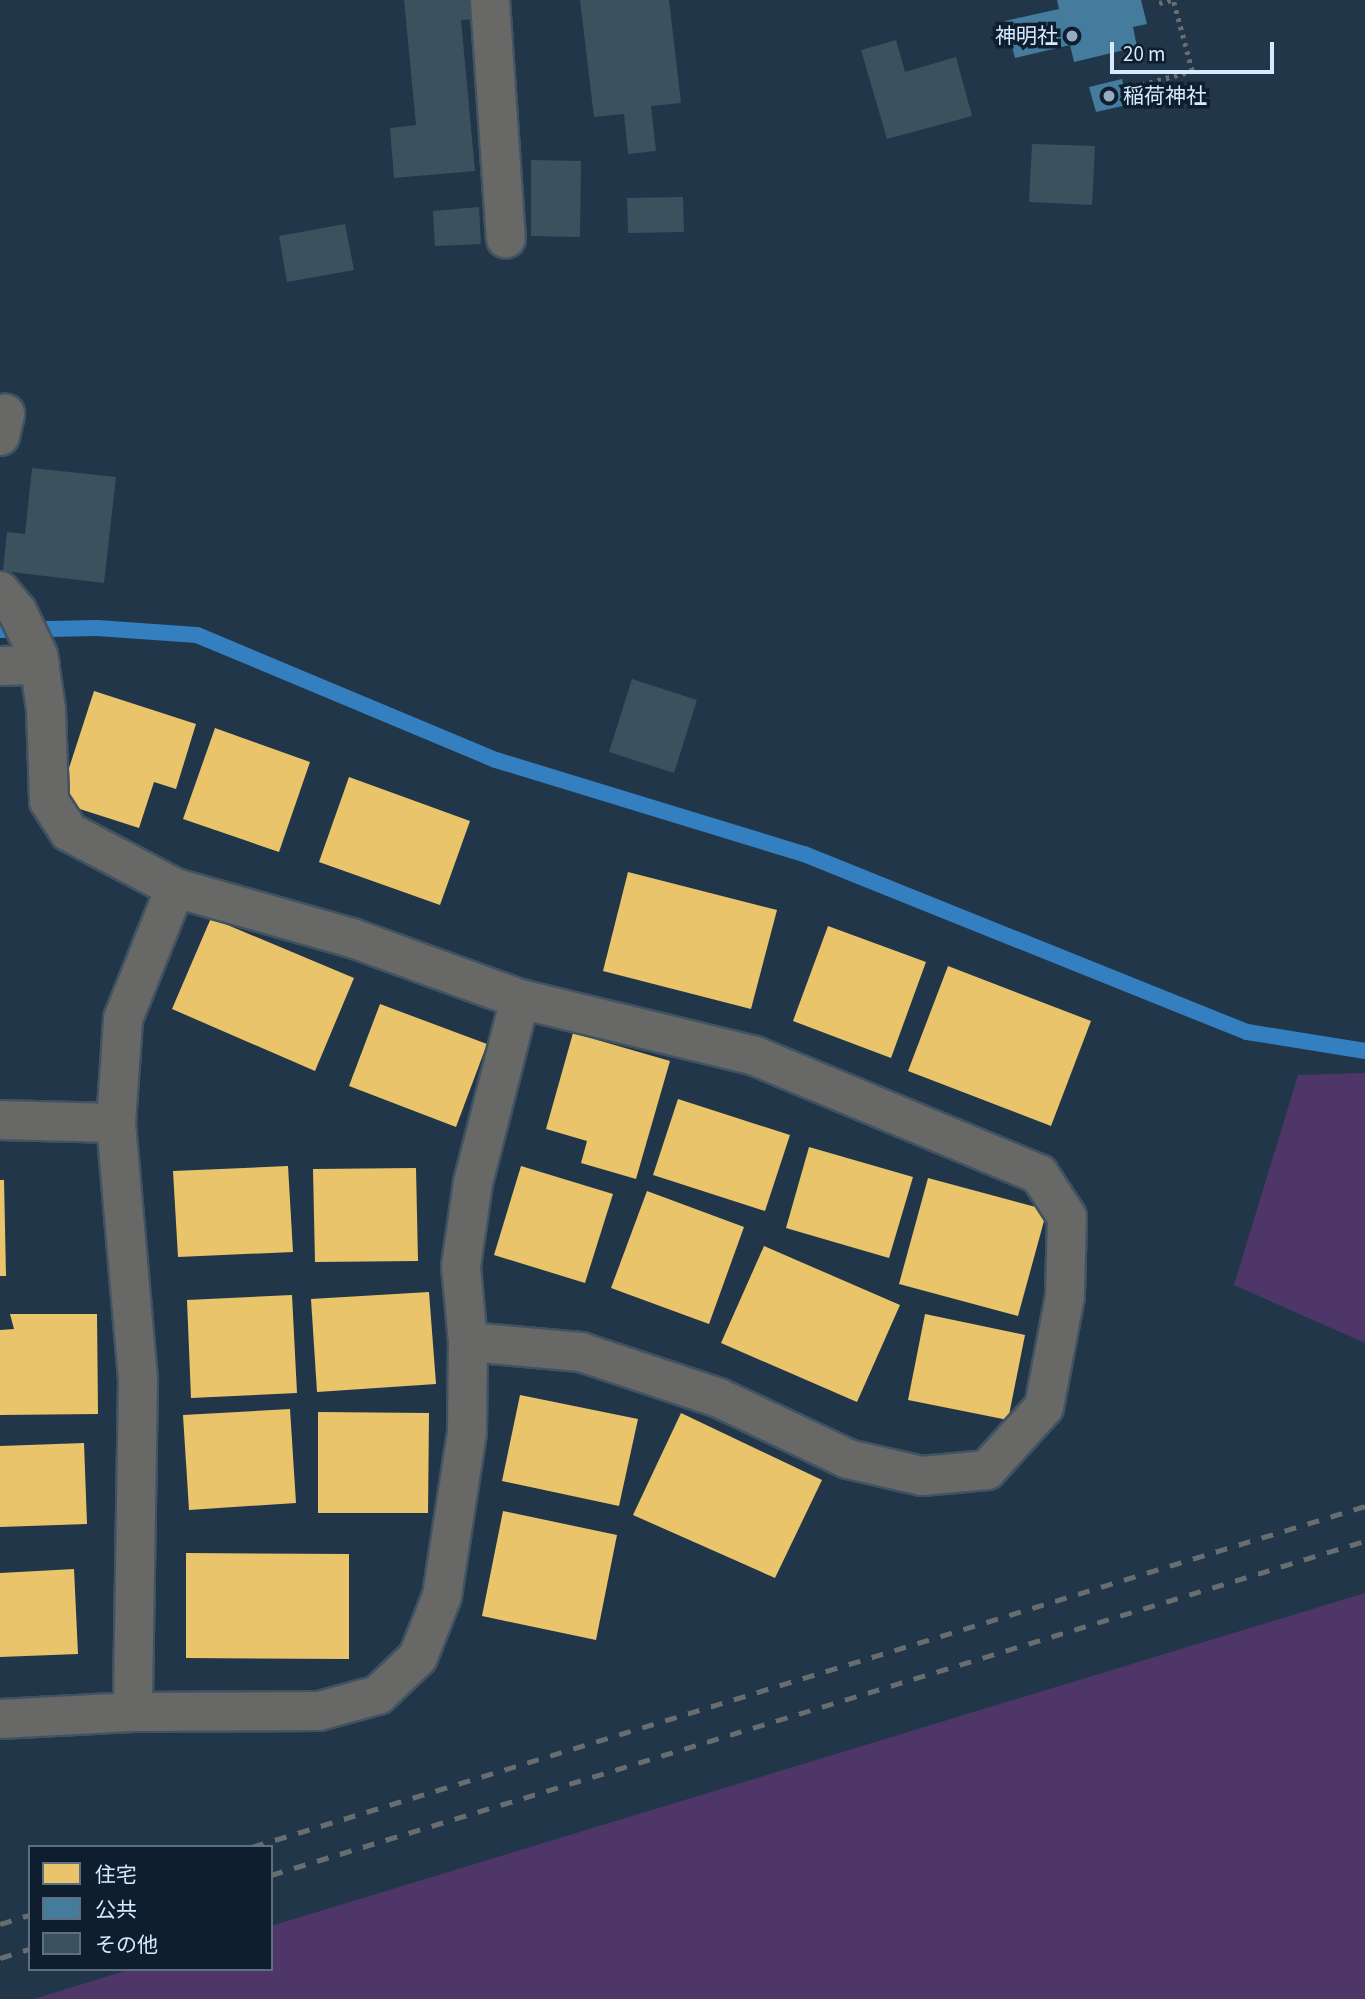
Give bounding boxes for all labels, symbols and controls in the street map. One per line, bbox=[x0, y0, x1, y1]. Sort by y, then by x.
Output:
place label: 神明社 bbox=[995, 23, 1058, 49]
marker: 神明社 bbox=[1064, 28, 1080, 44]
scale bar bbox=[1113, 28, 1278, 72]
text: 20 m bbox=[1123, 39, 1165, 69]
place label: 稲荷神社 bbox=[1123, 83, 1207, 109]
marker: 稲荷神社 bbox=[1101, 88, 1117, 104]
legend bbox=[28, 1845, 273, 1971]
text: 住宅 bbox=[95, 1860, 137, 1890]
text: 公共 bbox=[95, 1895, 137, 1925]
text: その他 bbox=[95, 1930, 158, 1960]

